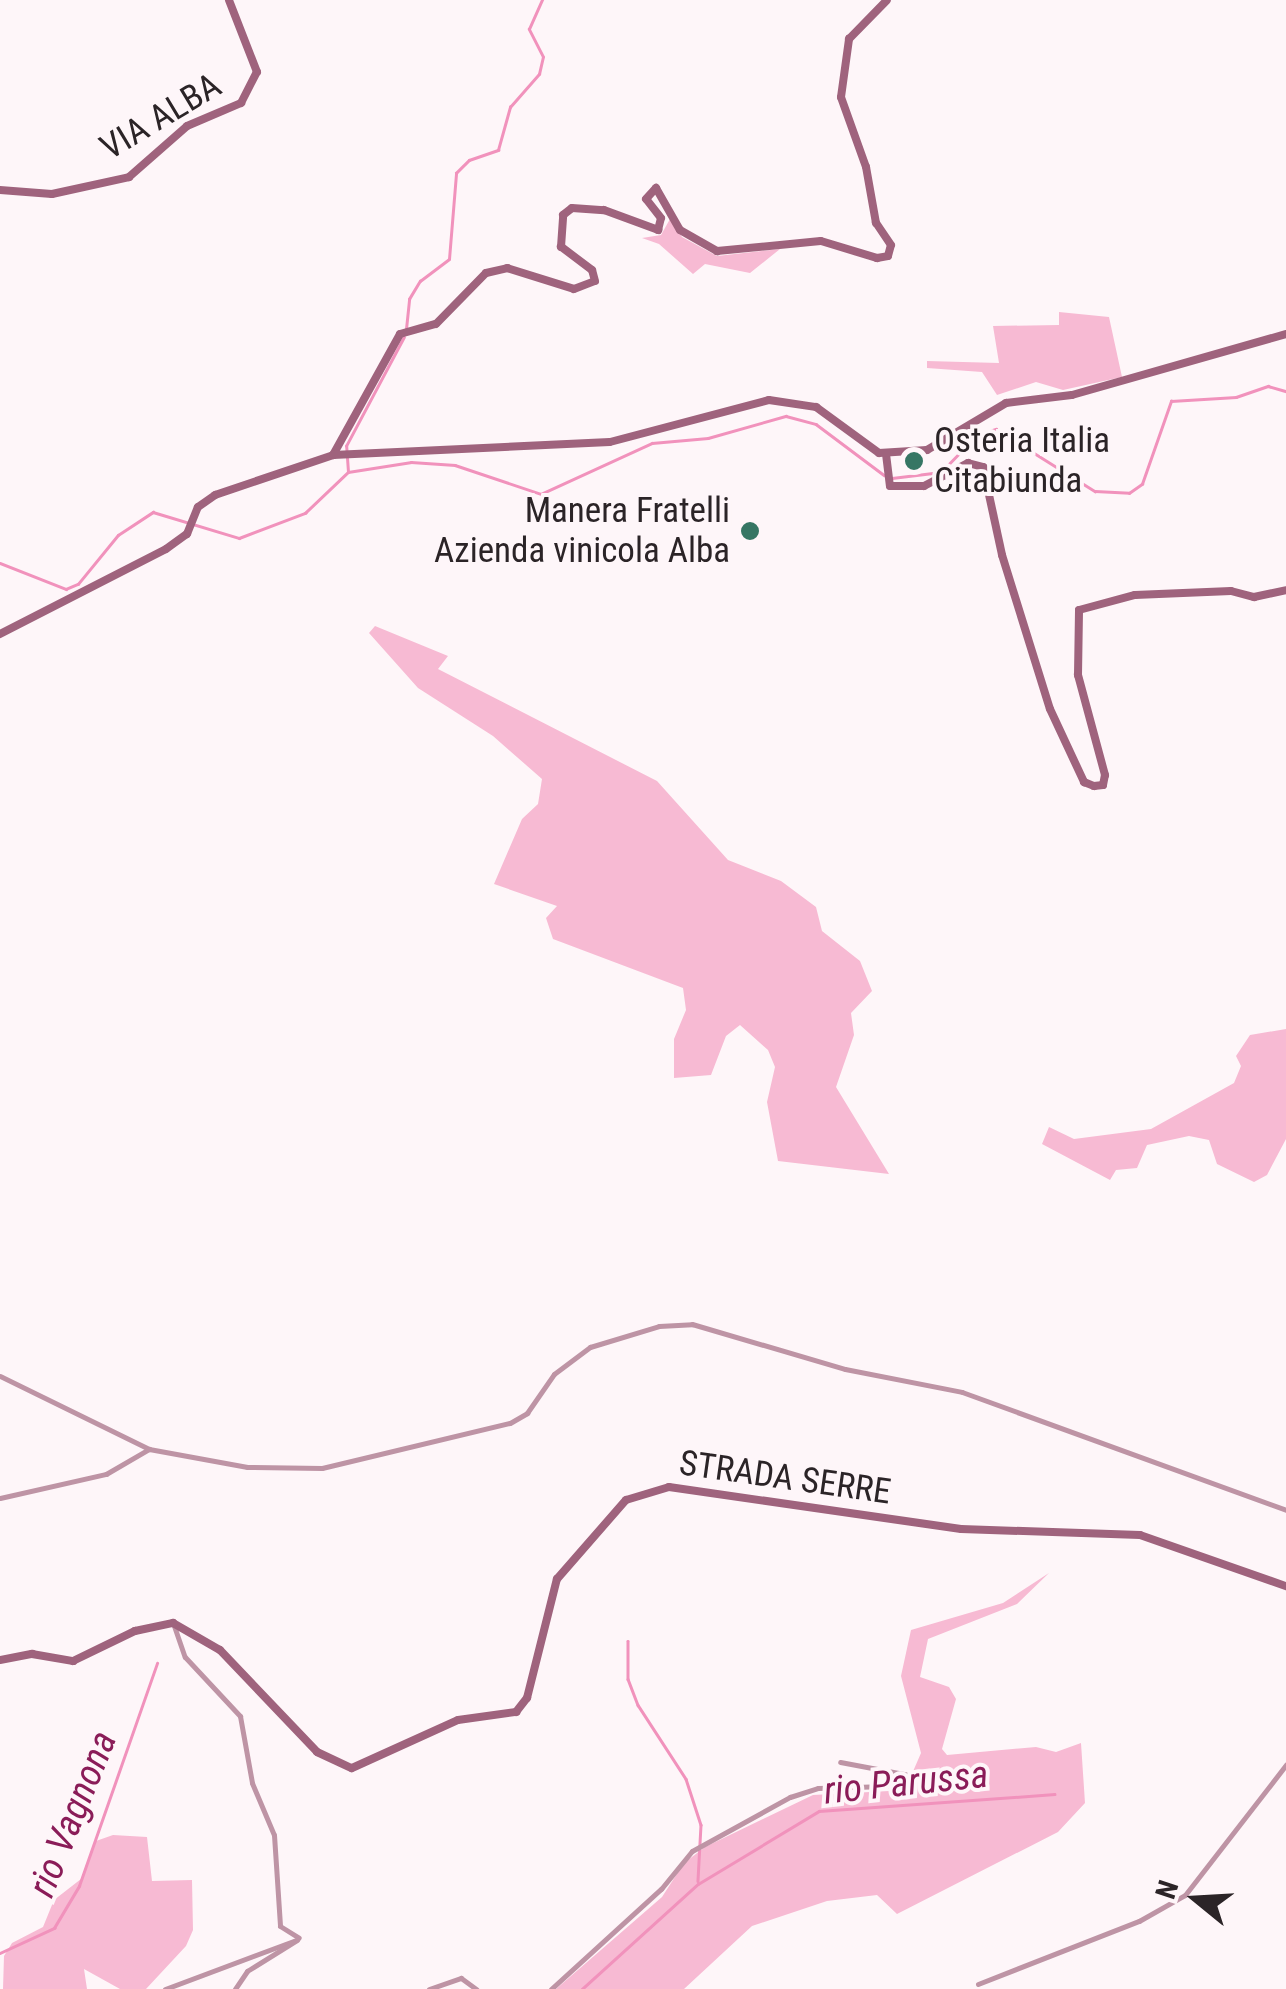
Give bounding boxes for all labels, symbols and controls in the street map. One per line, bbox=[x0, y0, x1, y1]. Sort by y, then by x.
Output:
street label: VIA ALBA bbox=[93, 65, 229, 169]
place label: Osteria Italia Citabiunda bbox=[934, 420, 1110, 502]
marker: Osteria Italia Citabiunda bbox=[903, 450, 925, 472]
place label: Manera Fratelli Azienda vinicola Alba bbox=[434, 490, 730, 572]
marker: Manera Fratelli Azienda vinicola Alba bbox=[739, 520, 761, 542]
street label: STRADA SERRE bbox=[677, 1442, 893, 1514]
water label: rio Vagnona bbox=[19, 1725, 127, 1903]
water label: rio Parussa bbox=[822, 1752, 990, 1814]
north arrow bbox=[1146, 1849, 1246, 1949]
text: N bbox=[1149, 1876, 1185, 1903]

